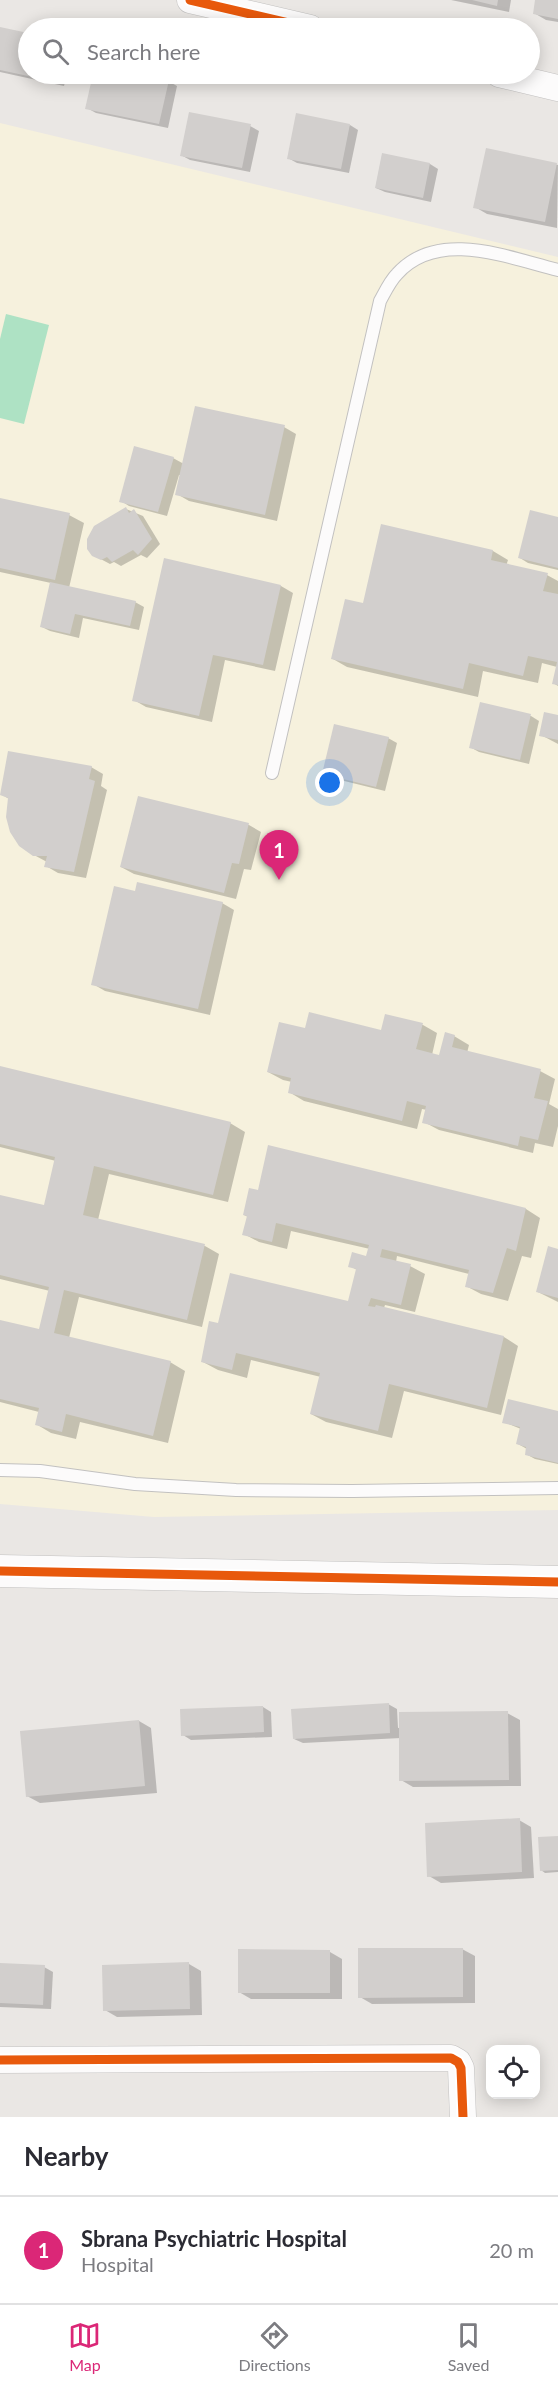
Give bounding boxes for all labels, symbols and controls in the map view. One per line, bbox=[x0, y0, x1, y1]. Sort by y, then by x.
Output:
search box bbox=[18, 18, 540, 84]
icon: search bbox=[39, 35, 72, 68]
text: Search here bbox=[87, 38, 200, 65]
your location bbox=[315, 768, 344, 797]
pin: 1 bbox=[260, 830, 298, 880]
map controls bbox=[486, 2045, 540, 2099]
button: locate bbox=[486, 2045, 540, 2099]
text: Nearby bbox=[24, 2140, 109, 2172]
text: Sbrana Psychiatric Hospital bbox=[81, 2225, 347, 2252]
text: 1 bbox=[38, 2238, 49, 2262]
text: 20 m bbox=[489, 2238, 534, 2262]
text: Hospital bbox=[81, 2252, 154, 2276]
tab: Map bbox=[68, 2319, 101, 2374]
tab: Directions bbox=[238, 2319, 311, 2374]
tab: Saved bbox=[448, 2319, 489, 2374]

